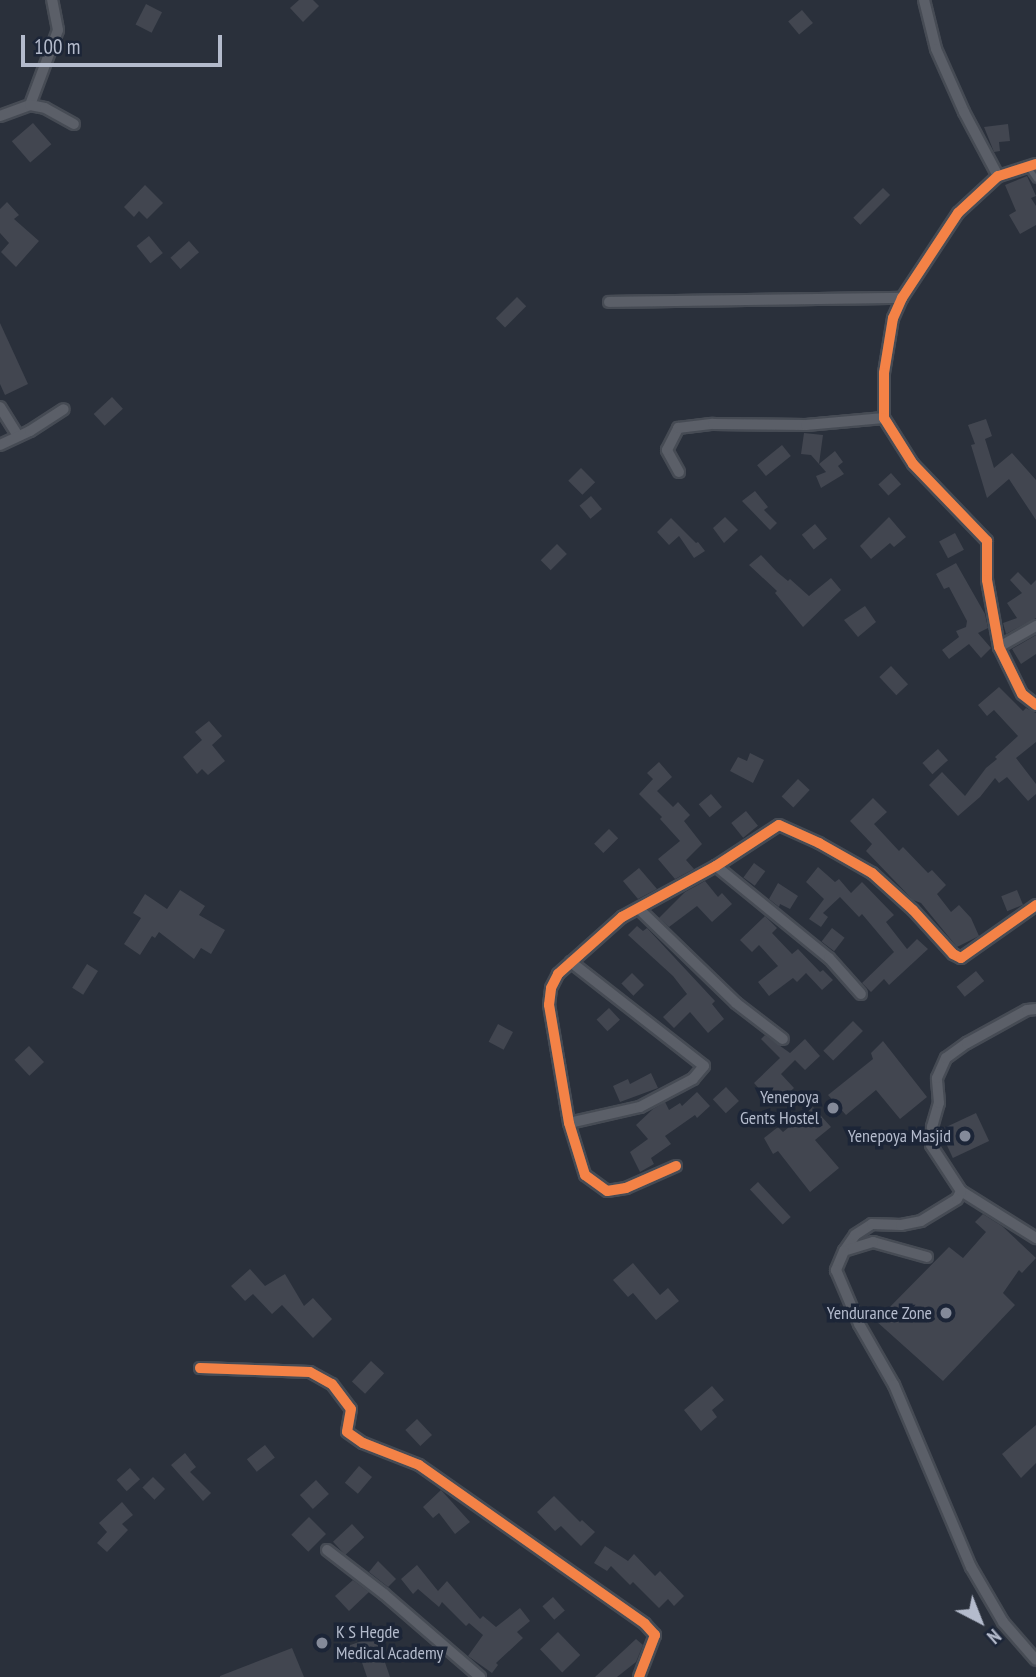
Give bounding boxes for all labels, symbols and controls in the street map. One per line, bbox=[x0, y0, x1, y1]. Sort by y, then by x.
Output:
scale bar bbox=[24, 21, 226, 65]
text: 100 m bbox=[34, 33, 80, 60]
place label: Yenepoya Gents Hostel bbox=[740, 1087, 819, 1130]
marker: Yenepoya Gents Hostel bbox=[825, 1100, 841, 1116]
place label: Yenepoya Masjid bbox=[848, 1125, 951, 1147]
marker: Yenepoya Masjid bbox=[957, 1128, 973, 1144]
place label: Yendurance Zone bbox=[826, 1302, 932, 1324]
marker: Yendurance Zone bbox=[938, 1305, 954, 1321]
north arrow bbox=[945, 1586, 1015, 1656]
place label: K S Hegde Medical Academy bbox=[336, 1622, 444, 1664]
text: N bbox=[982, 1624, 1006, 1649]
marker: K S Hegde Medical Academy bbox=[314, 1635, 330, 1651]

